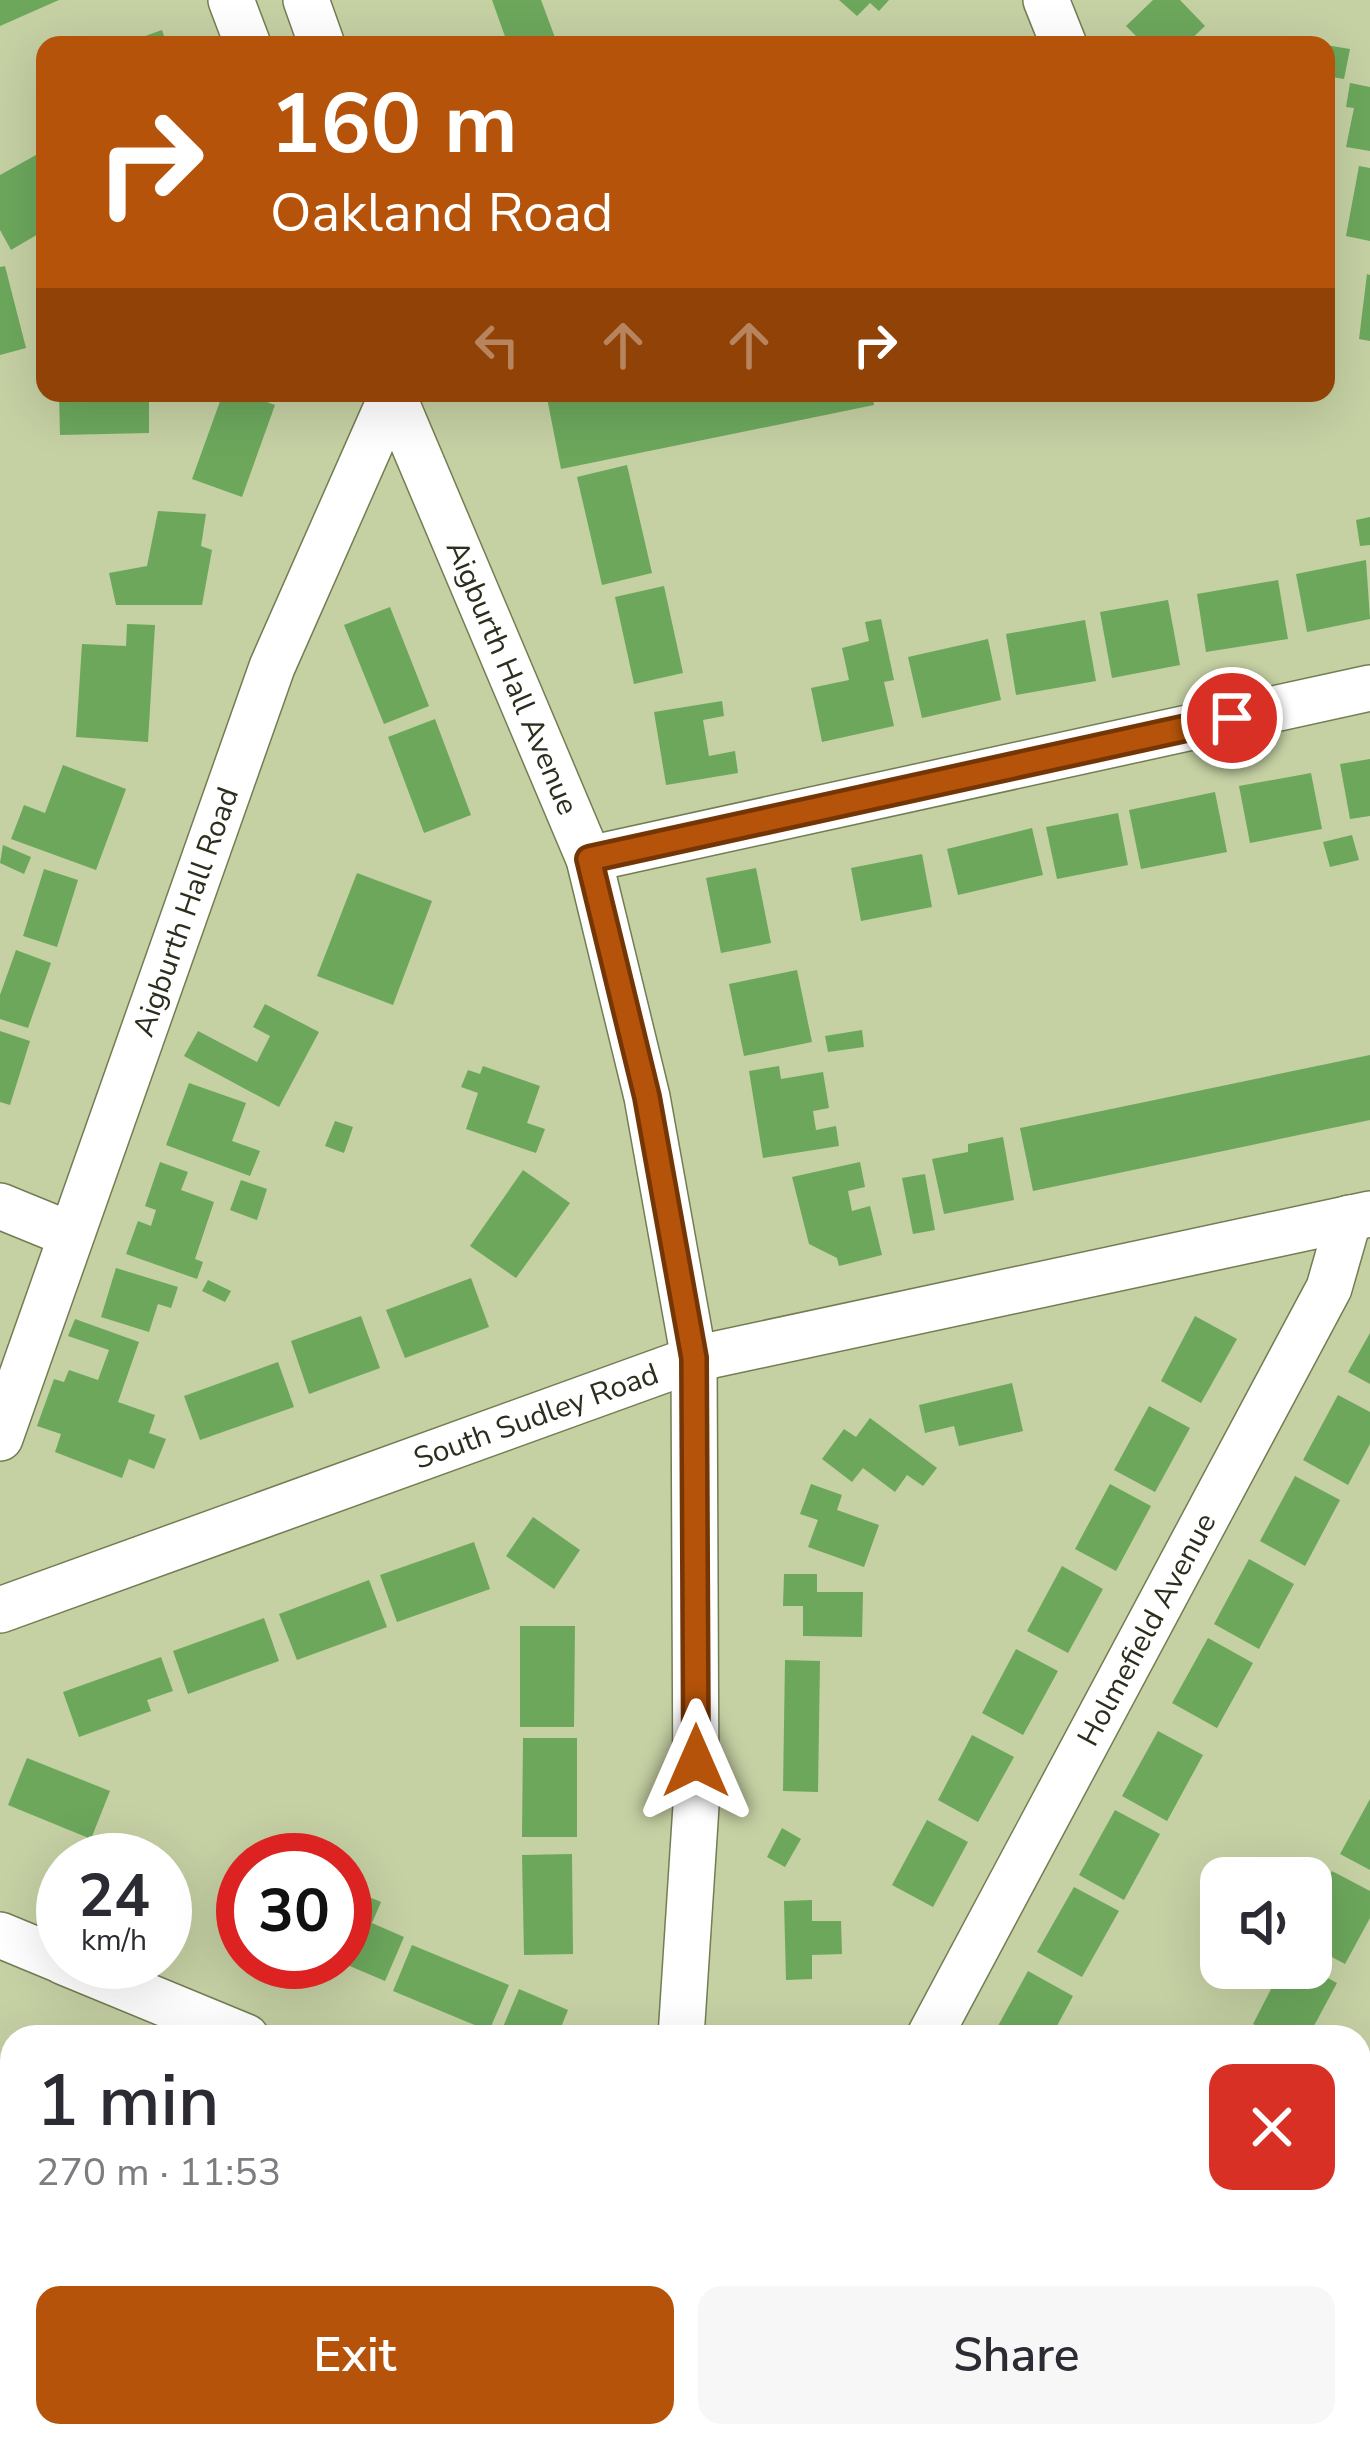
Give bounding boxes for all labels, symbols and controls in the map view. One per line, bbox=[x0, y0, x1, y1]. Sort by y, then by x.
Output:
text: 160 m bbox=[270, 67, 518, 182]
icon: right bbox=[72, 84, 228, 240]
text: Oakland Road bbox=[270, 176, 613, 250]
icon: left bbox=[464, 312, 530, 378]
icon: ahead bbox=[590, 312, 656, 378]
icon: ahead bbox=[716, 312, 782, 378]
icon: right bbox=[842, 312, 908, 378]
street label: Aigburth Hall Avenue bbox=[436, 534, 588, 821]
pin bbox=[1181, 667, 1283, 769]
icon: arrive bbox=[1199, 685, 1265, 751]
street label: Aigburth Hall Road bbox=[123, 782, 249, 1042]
street label: South Sudley Road bbox=[408, 1354, 664, 1480]
street label: Holmefield Avenue bbox=[1068, 1506, 1226, 1754]
position arrow bbox=[633, 1698, 759, 1824]
speed limit sign: 30 bbox=[216, 1833, 372, 1989]
text: 24 bbox=[78, 1855, 150, 1937]
map controls bbox=[1200, 1857, 1332, 1989]
button: sound bbox=[1200, 1857, 1332, 1989]
text: km/h bbox=[81, 1920, 147, 1961]
text: 1 min bbox=[36, 2052, 219, 2150]
button: close bbox=[1209, 2064, 1335, 2190]
text: 270 m · 11:53 bbox=[36, 2146, 281, 2199]
button: Exit bbox=[36, 2286, 674, 2424]
button: Share bbox=[698, 2286, 1335, 2424]

